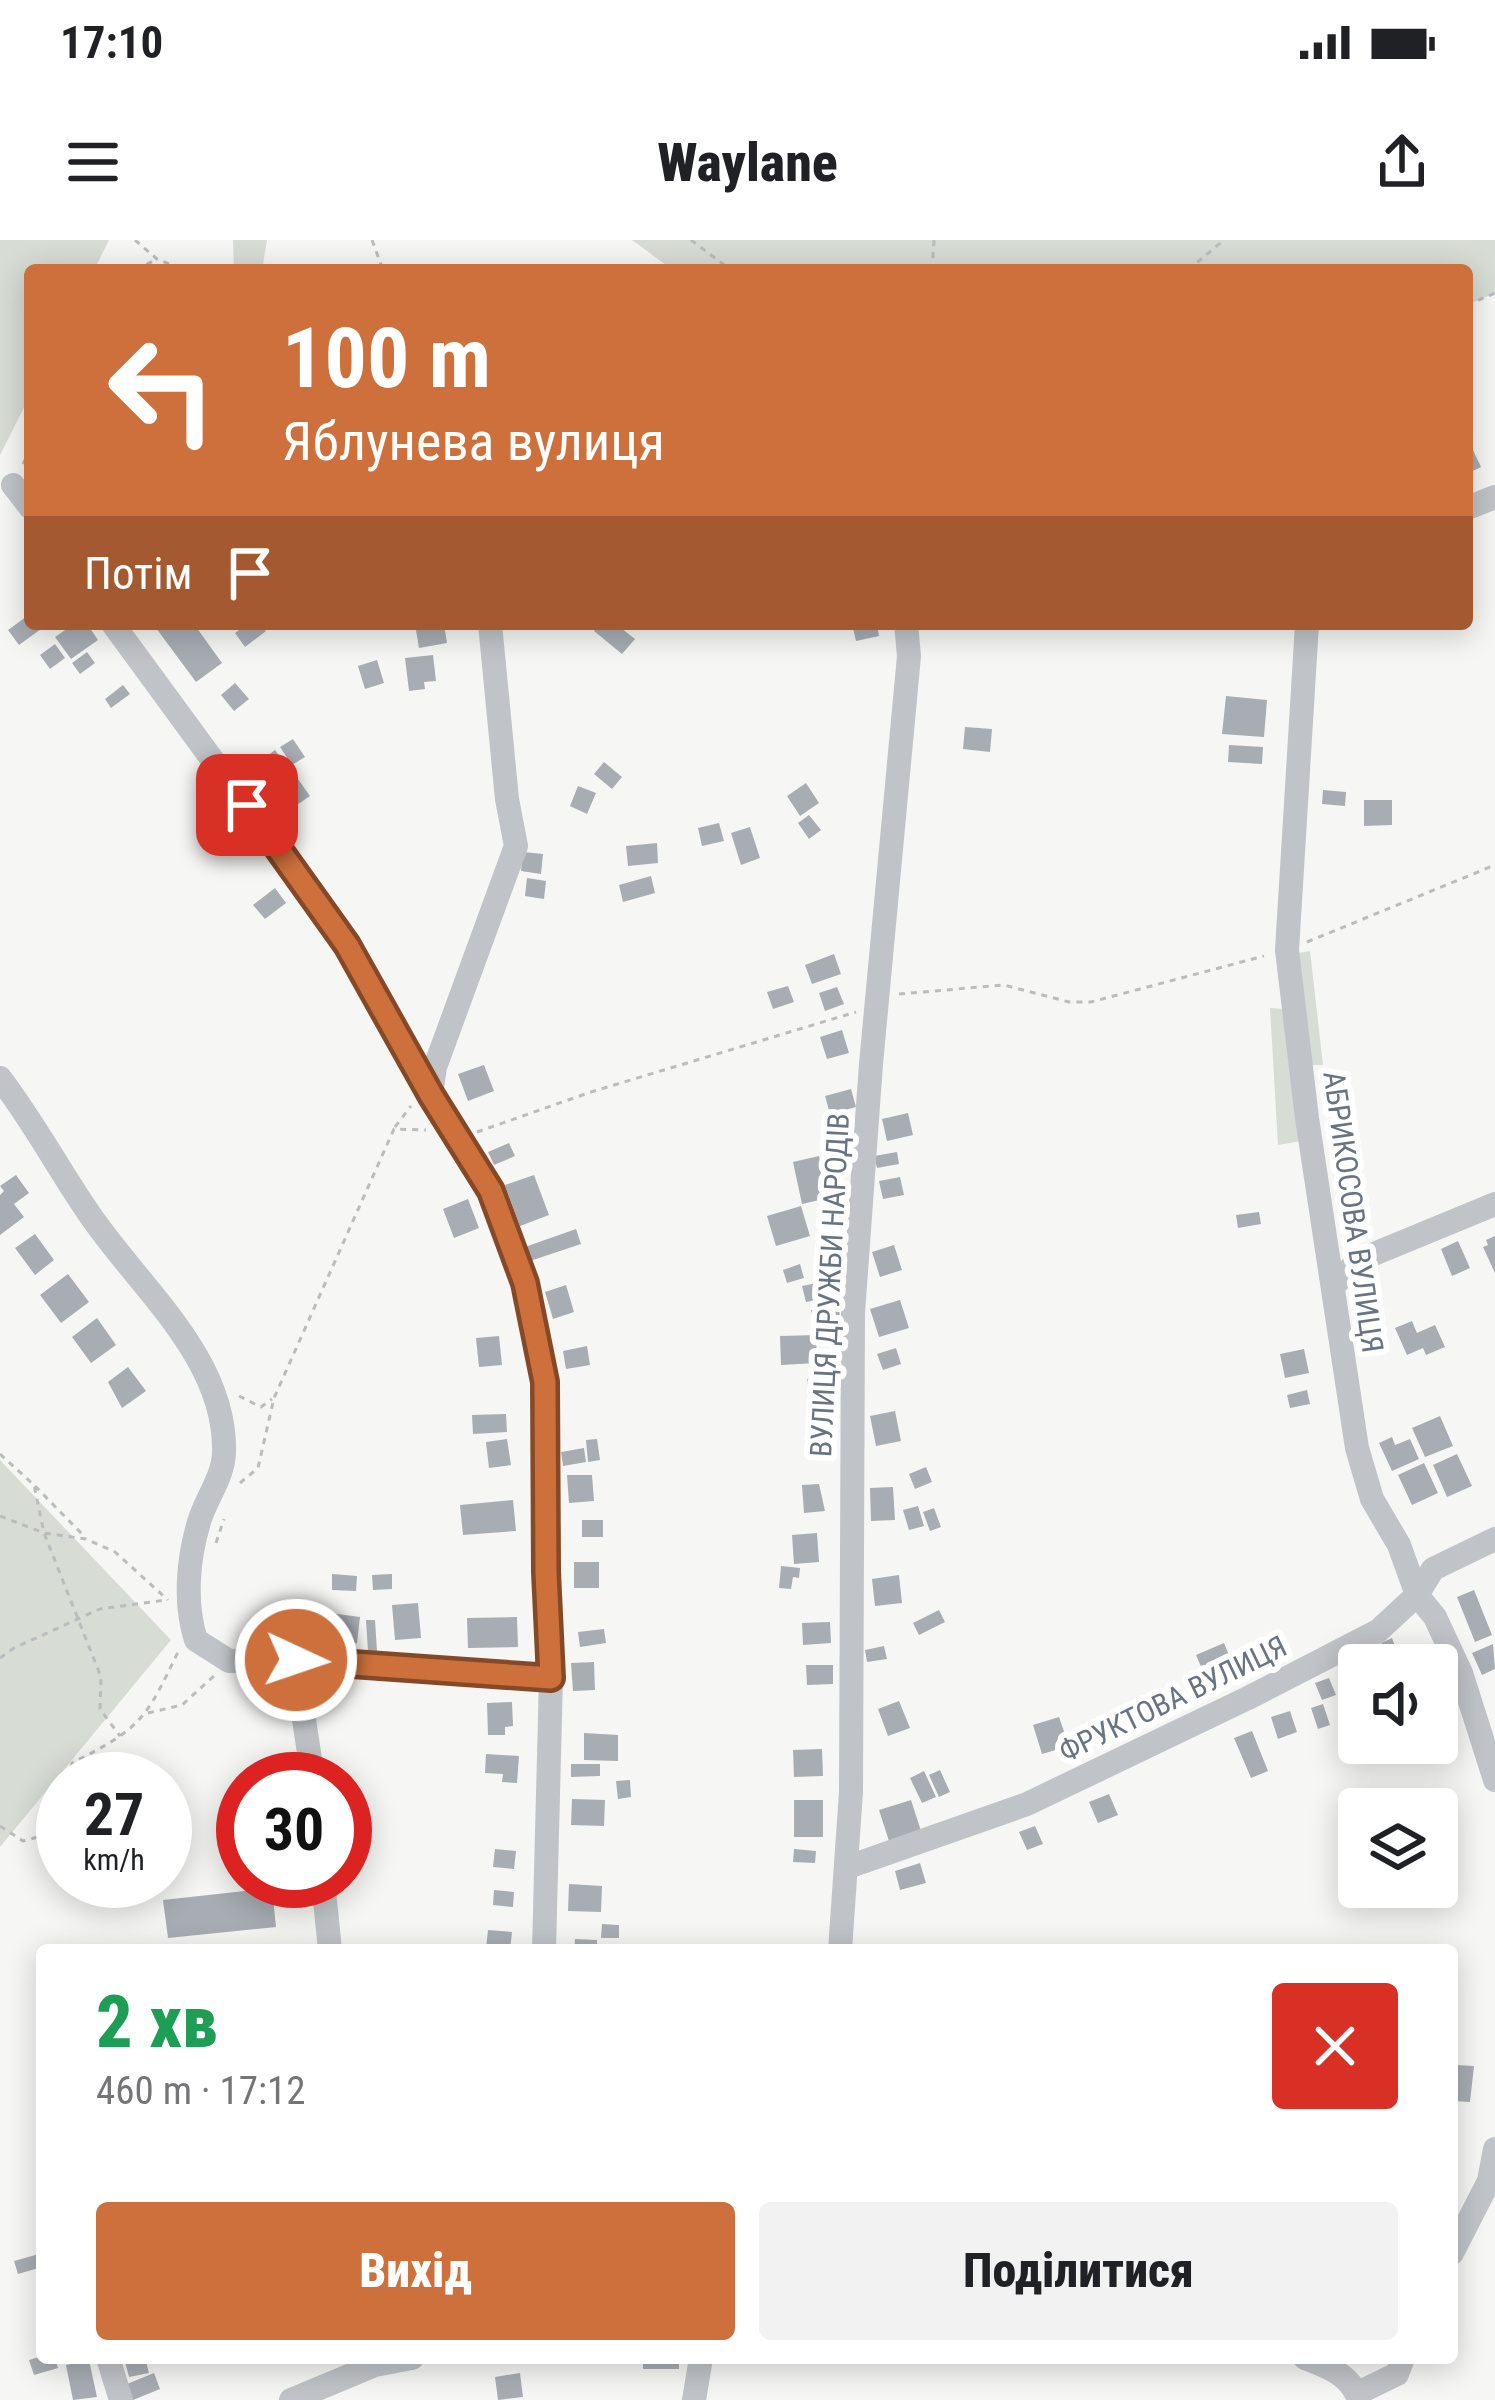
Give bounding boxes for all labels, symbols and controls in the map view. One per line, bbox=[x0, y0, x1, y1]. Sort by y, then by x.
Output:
text: 17:10 bbox=[60, 16, 163, 69]
icon: menu bbox=[60, 129, 126, 195]
icon: share bbox=[1369, 129, 1435, 195]
text: Waylane bbox=[657, 131, 838, 194]
text: 100 m bbox=[282, 309, 491, 408]
icon: left bbox=[84, 312, 240, 468]
text: Яблунева вулиця bbox=[282, 410, 665, 473]
icon: arrive bbox=[217, 540, 283, 606]
text: Потім bbox=[84, 547, 193, 600]
pin bbox=[196, 754, 298, 856]
icon: arrive bbox=[214, 772, 280, 838]
street label: АБРИКОСОВА ВУЛИЦЯ bbox=[1316, 1069, 1391, 1355]
street label: ВУЛИЦЯ ДРУЖБИ НАРОДІВ bbox=[803, 1112, 856, 1458]
position arrow bbox=[233, 1597, 359, 1723]
street label: ФРУКТОВА ВУЛИЦЯ bbox=[1053, 1628, 1292, 1769]
map controls bbox=[1338, 1644, 1458, 1908]
button: sound bbox=[1338, 1644, 1458, 1764]
speed limit sign: 30 bbox=[216, 1752, 372, 1908]
text: 27 bbox=[84, 1779, 144, 1850]
button: layers bbox=[1338, 1788, 1458, 1908]
text: km/h bbox=[83, 1842, 145, 1877]
text: 2 хв bbox=[96, 1980, 218, 2065]
button: close bbox=[1272, 1983, 1398, 2109]
text: 460 m · 17:12 bbox=[96, 2068, 306, 2114]
button: Вихід bbox=[96, 2202, 735, 2340]
button: Поділитися bbox=[759, 2202, 1398, 2340]

